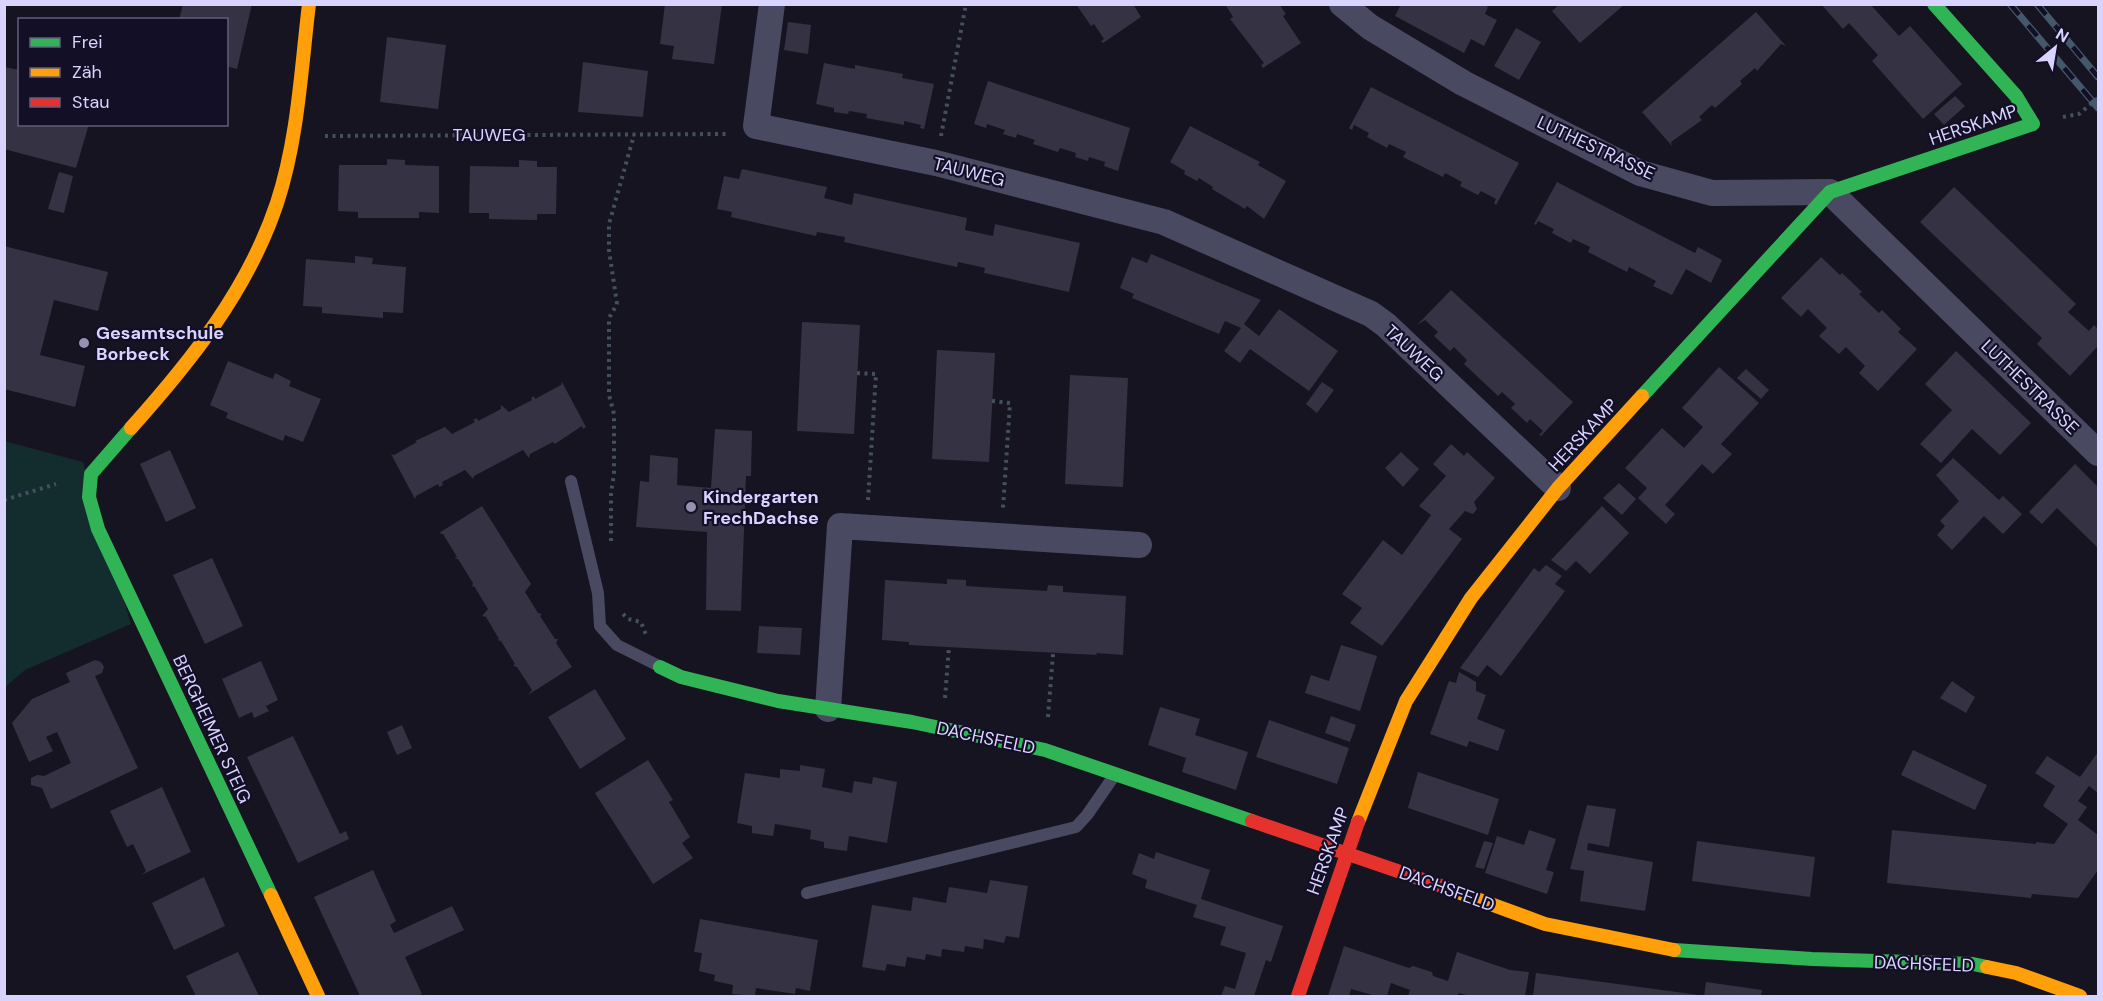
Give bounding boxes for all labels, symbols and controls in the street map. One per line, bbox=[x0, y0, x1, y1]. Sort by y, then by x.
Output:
legend bbox=[18, 18, 228, 126]
north arrow bbox=[2025, 18, 2085, 78]
text: N bbox=[2052, 23, 2073, 47]
text: Frei bbox=[72, 30, 103, 54]
text: Zäh bbox=[72, 60, 102, 84]
text: Stau bbox=[72, 90, 110, 114]
street label: HERSKAMP bbox=[1926, 99, 2020, 151]
street label: LUTHESTRASSE bbox=[1533, 110, 1659, 186]
street label: TAUWEG bbox=[452, 123, 526, 147]
street label: TAUWEG bbox=[931, 152, 1007, 192]
street label: TAUWEG bbox=[1379, 319, 1449, 387]
place label: Gesamtschule Borbeck bbox=[96, 321, 224, 366]
street label: LUTHESTRASSE bbox=[1976, 334, 2084, 440]
marker: Gesamtschule Borbeck bbox=[77, 336, 91, 350]
street label: HERSKAMP bbox=[1543, 393, 1623, 477]
place label: Kindergarten FrechDachse bbox=[703, 485, 819, 530]
marker: Kindergarten FrechDachse bbox=[684, 500, 698, 514]
street label: BERGHEIMER STEIG bbox=[167, 651, 257, 807]
street label: DACHSFELD bbox=[935, 716, 1037, 760]
street label: HERSKAMP bbox=[1301, 804, 1355, 898]
street label: DACHSFELD bbox=[1396, 861, 1498, 917]
street label: DACHSFELD bbox=[1874, 950, 1974, 978]

